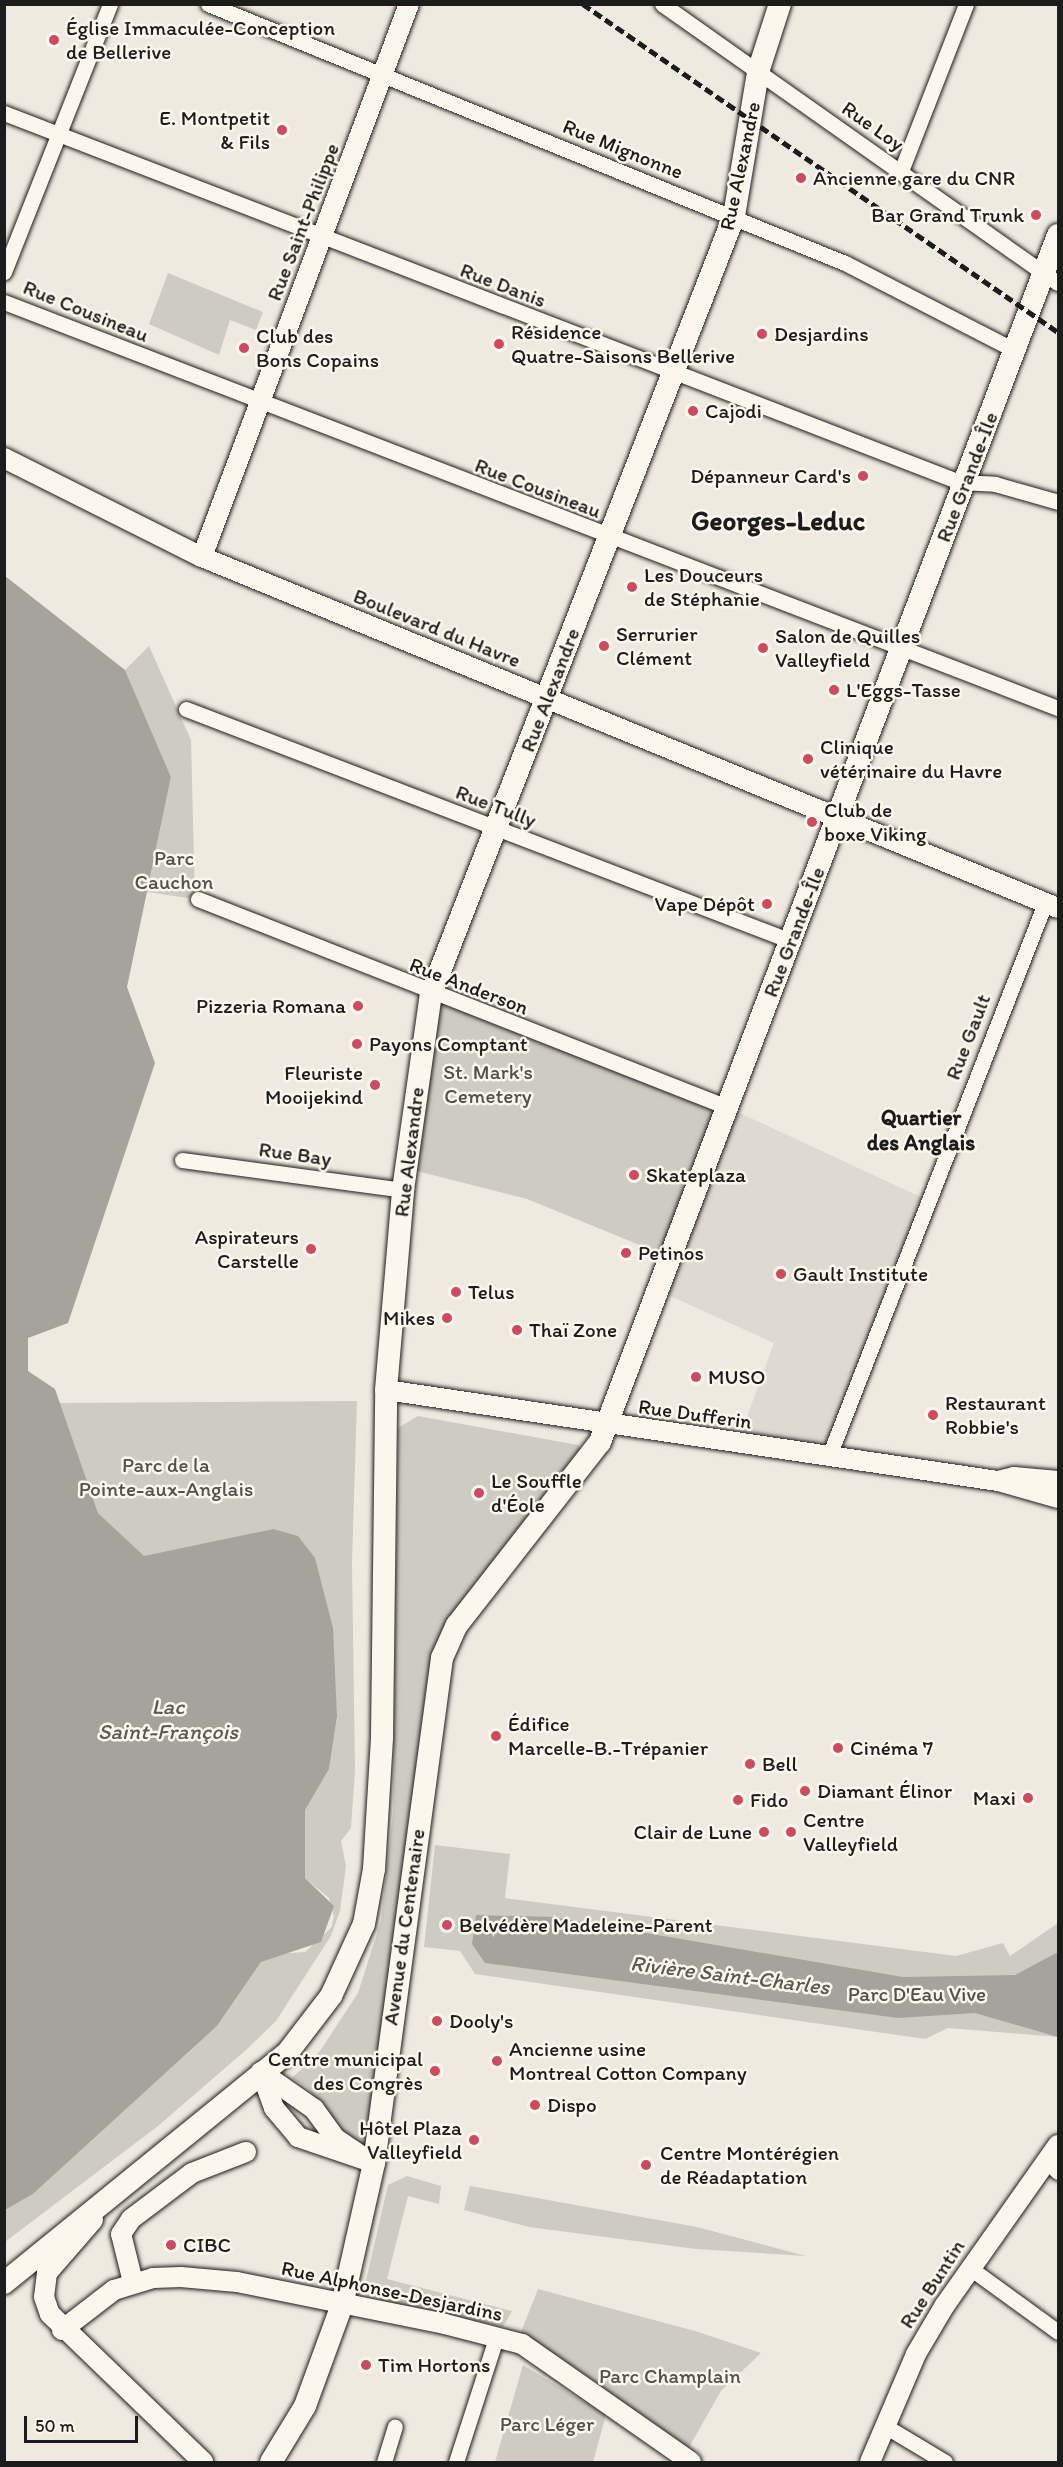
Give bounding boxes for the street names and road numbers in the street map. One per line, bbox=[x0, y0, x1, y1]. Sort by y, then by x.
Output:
street label: Rue Loy bbox=[837, 96, 909, 156]
street label: Rue Alexandre bbox=[714, 100, 766, 232]
street label: Rue Mignonne bbox=[559, 113, 687, 185]
street label: Rue Saint-Philippe bbox=[261, 140, 345, 304]
street label: Rue Danis bbox=[456, 257, 550, 313]
street label: Rue Cousineau bbox=[20, 274, 152, 348]
street label: Rue Grande-Île bbox=[931, 408, 1003, 546]
street label: Rue Cousineau bbox=[472, 452, 604, 524]
street label: Boulevard du Havre bbox=[350, 583, 524, 673]
street label: Rue Alexandre bbox=[515, 625, 585, 755]
street label: Rue Tully bbox=[453, 779, 539, 833]
street label: Rue Grande-Île bbox=[758, 863, 830, 1001]
street label: Rue Anderson bbox=[406, 952, 532, 1020]
street label: Rue Gault bbox=[940, 991, 996, 1083]
street label: Rue Alexandre bbox=[389, 1086, 429, 1218]
street label: Rue Bay bbox=[257, 1136, 333, 1172]
street label: Rue Dufferin bbox=[636, 1394, 754, 1434]
street label: Avenue du Centenaire bbox=[378, 1827, 430, 2027]
street label: Rue Buntin bbox=[894, 2235, 970, 2333]
street label: Rue Alphonse-Desjardins bbox=[279, 2255, 505, 2327]

